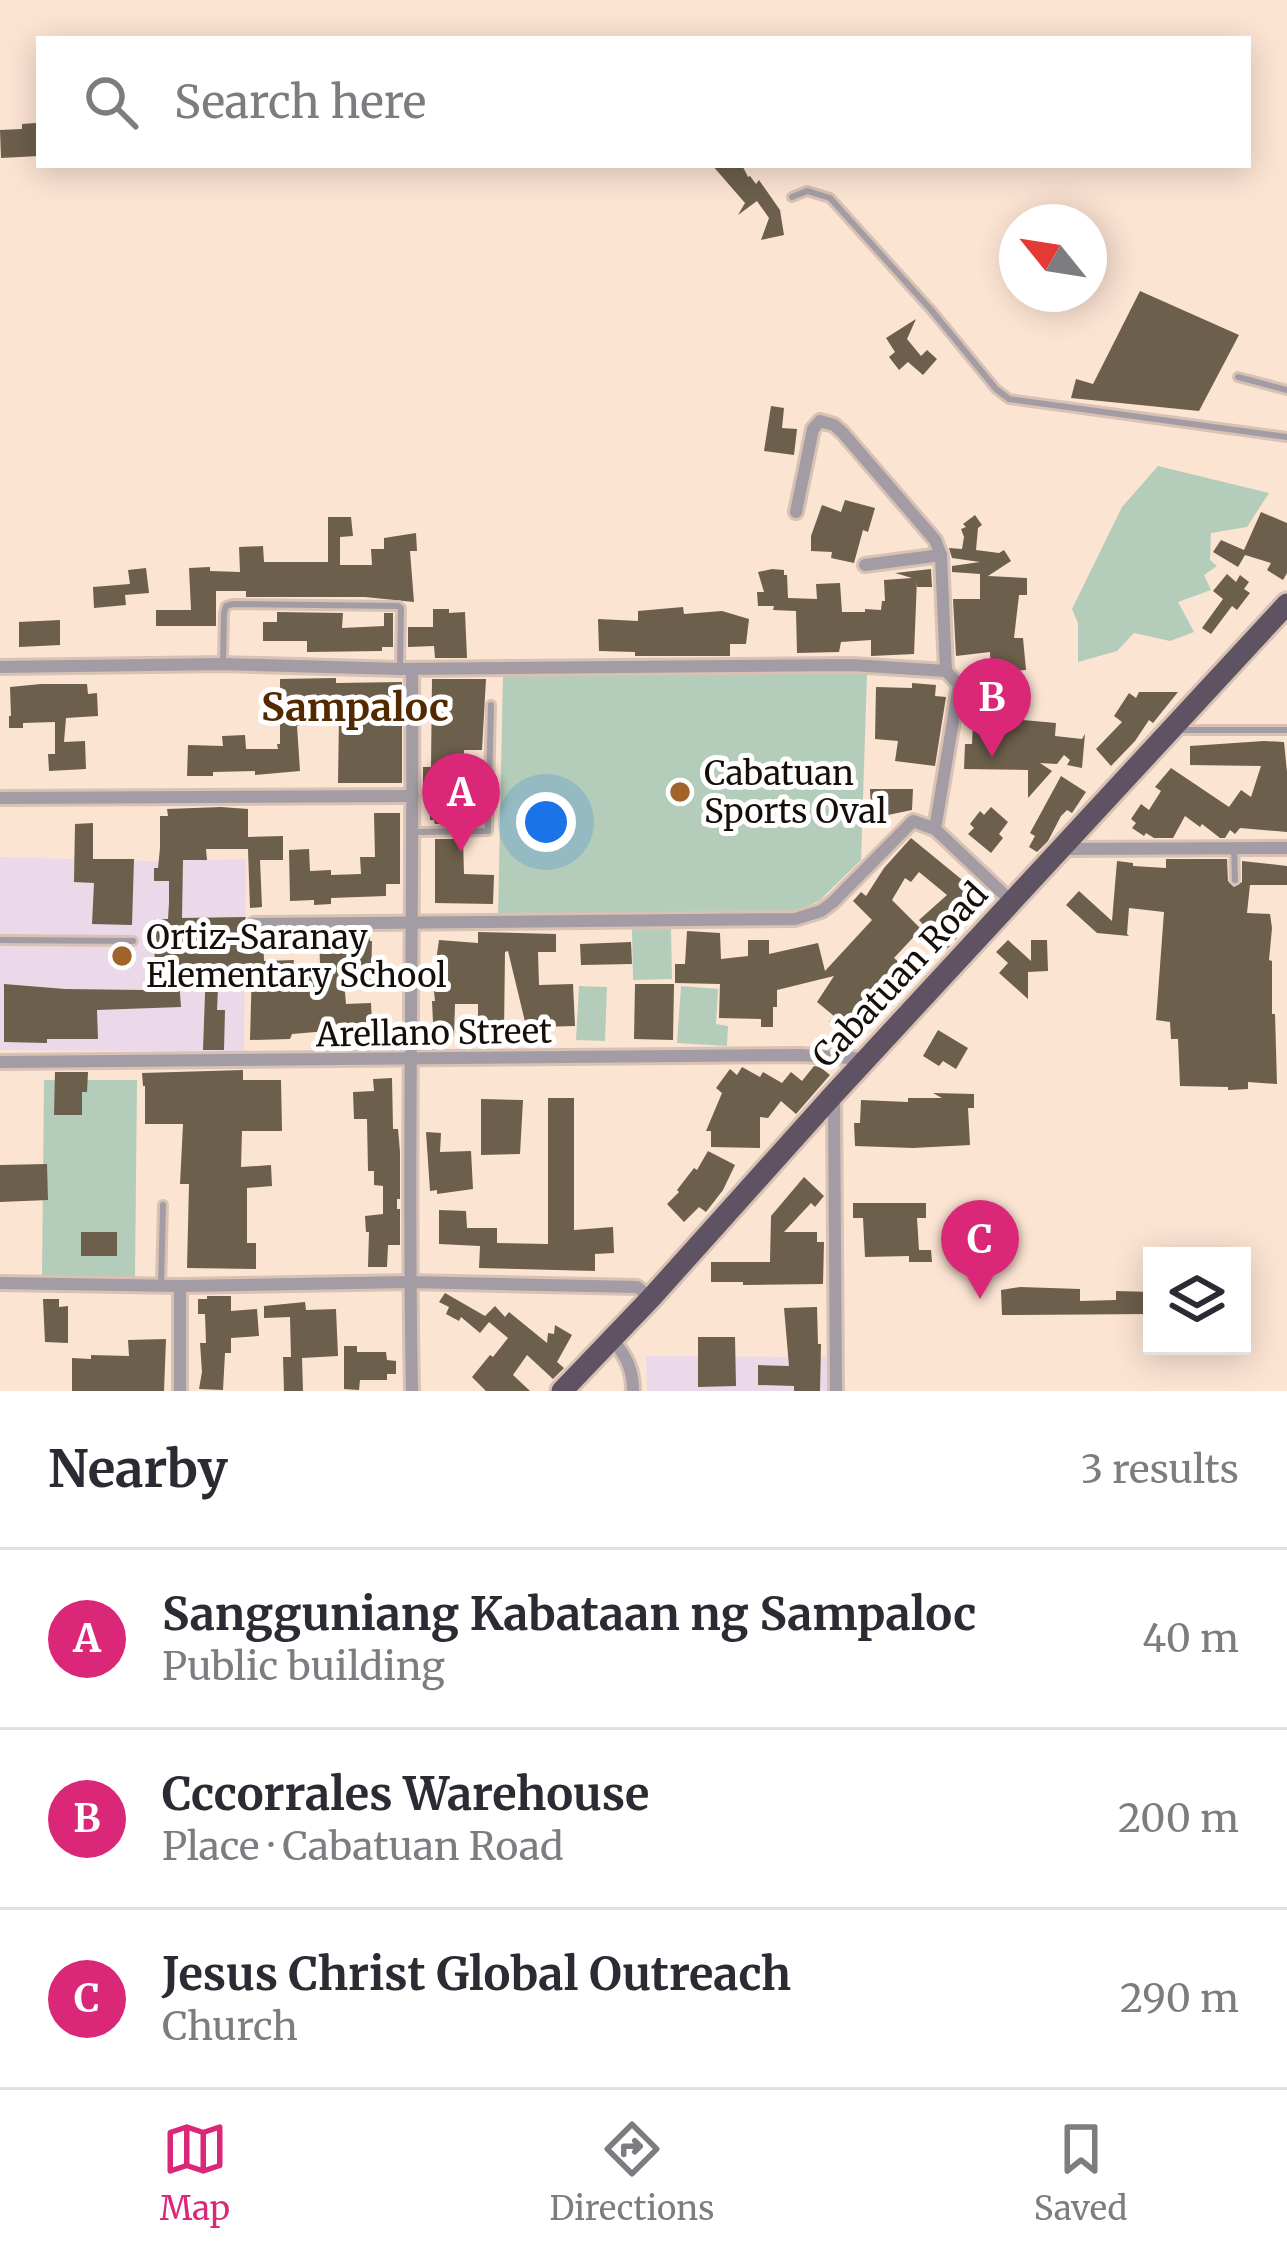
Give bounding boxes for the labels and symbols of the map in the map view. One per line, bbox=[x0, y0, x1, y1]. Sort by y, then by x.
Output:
north arrow bbox=[999, 204, 1107, 312]
pin: B bbox=[953, 658, 1031, 757]
district label: Sampaloc bbox=[261, 683, 449, 732]
pin: A bbox=[422, 753, 500, 852]
place label: Cabatuan Sports Oval bbox=[704, 753, 887, 832]
marker: Cabatuan Sports Oval bbox=[667, 779, 693, 805]
your location bbox=[516, 792, 576, 852]
street label: Cabatuan Road bbox=[804, 874, 996, 1076]
place label: Ortiz-Saranay Elementary School bbox=[146, 917, 447, 996]
marker: Ortiz-Saranay Elementary School bbox=[109, 943, 135, 969]
street label: Arellano Street bbox=[315, 1010, 552, 1056]
pin: C bbox=[941, 1200, 1019, 1299]

